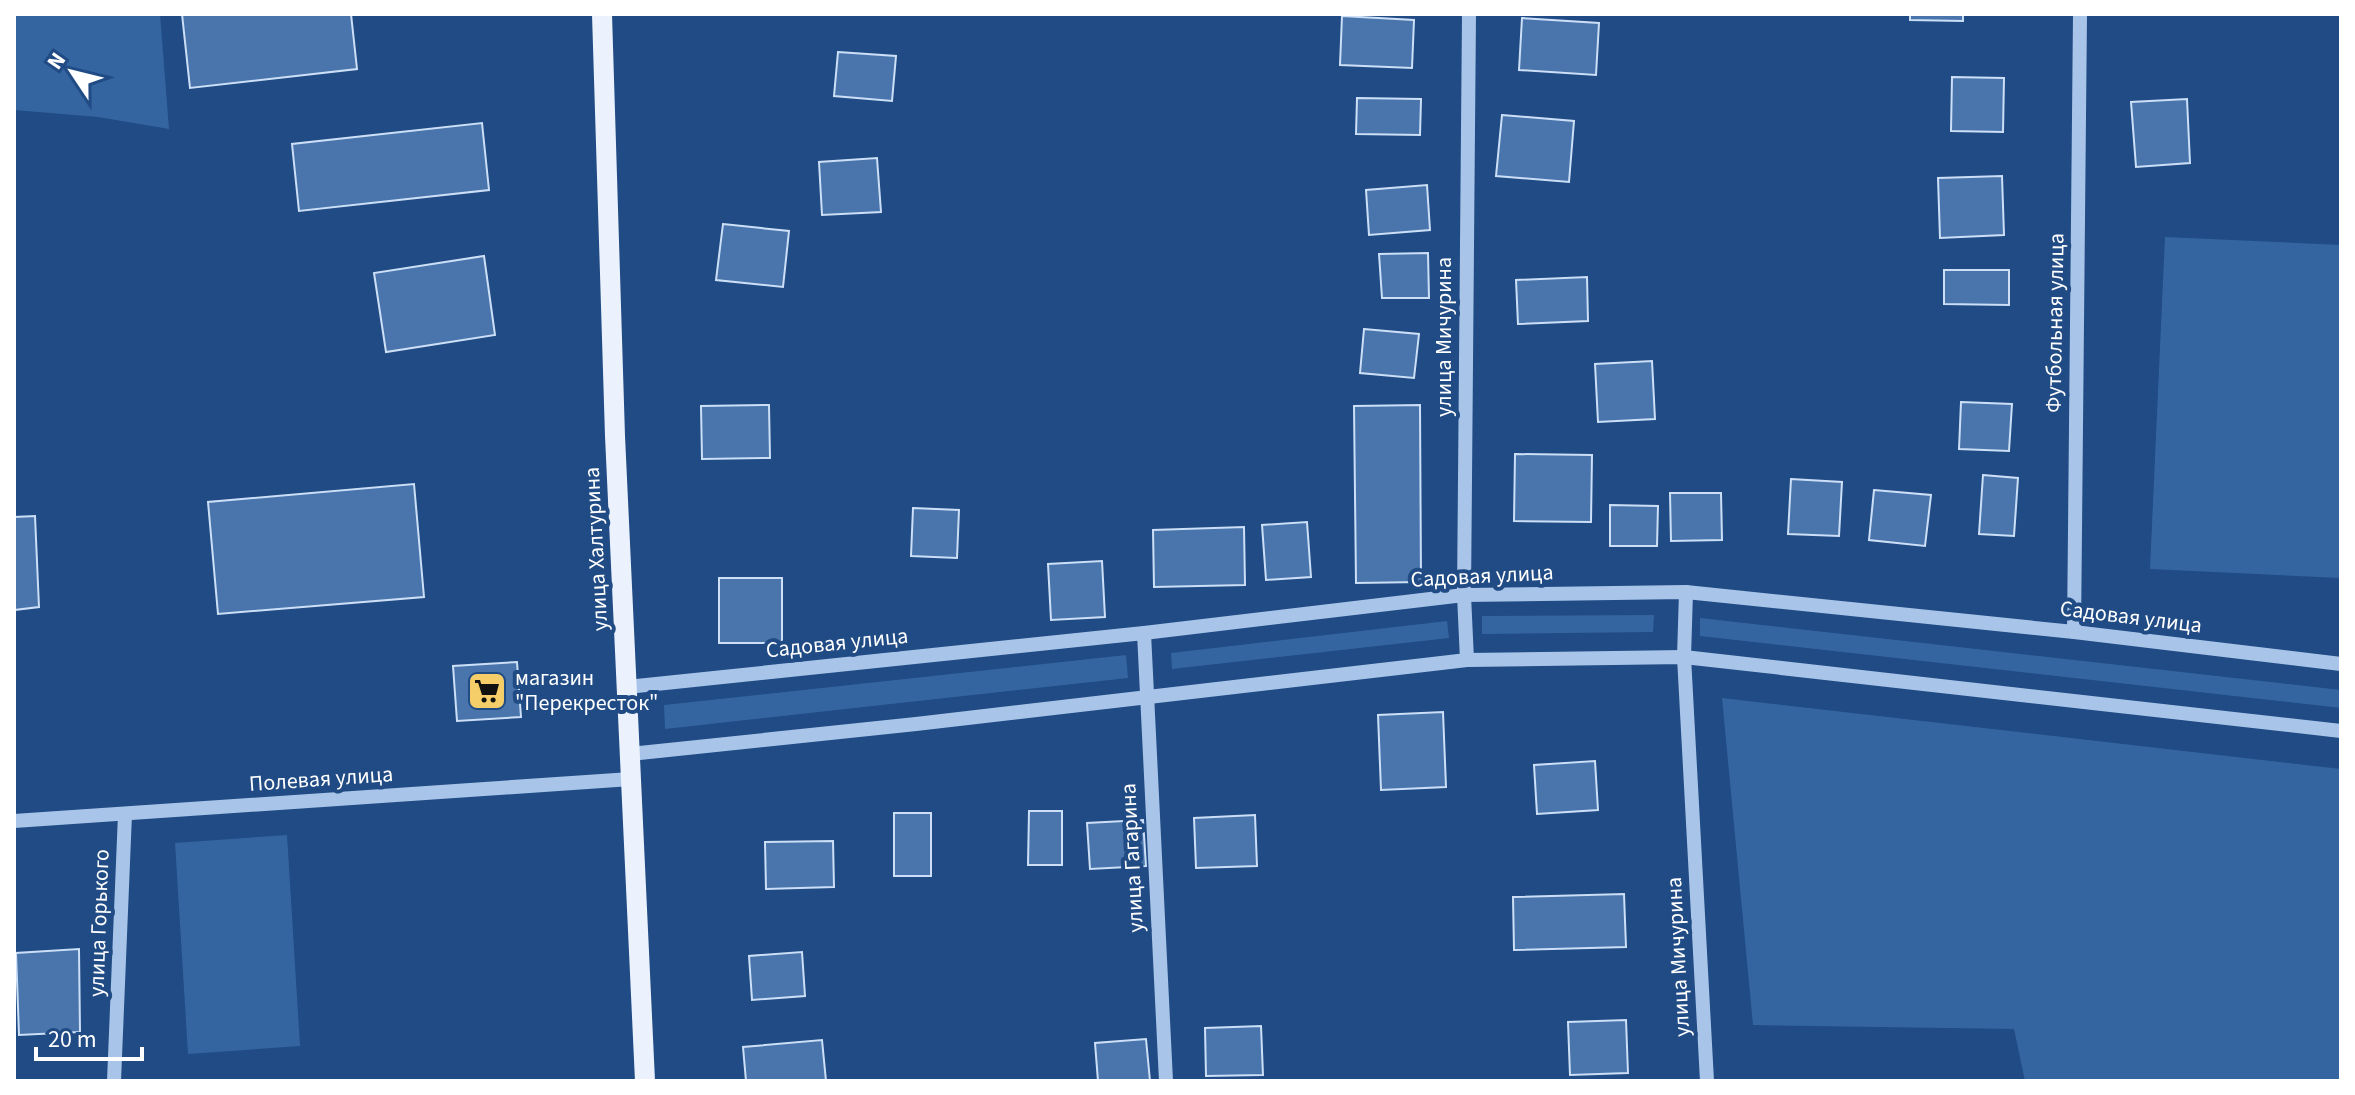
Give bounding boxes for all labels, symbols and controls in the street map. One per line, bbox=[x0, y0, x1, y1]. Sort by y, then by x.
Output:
north arrow bbox=[32, 32, 112, 112]
text: N bbox=[39, 46, 74, 76]
street label: Футбольная улица bbox=[2037, 233, 2073, 413]
street label: улица Мичурина bbox=[1428, 257, 1460, 417]
street label: улица Халтурина bbox=[576, 466, 616, 632]
street label: Садовая улица bbox=[1410, 556, 1554, 596]
street label: Садовая улица bbox=[2058, 592, 2204, 642]
street label: Садовая улица bbox=[764, 620, 910, 666]
place label: магазин "Перекресток" bbox=[515, 662, 658, 719]
supermarket icon: магазин "Перекресток" bbox=[466, 670, 508, 712]
street label: Полевая улица bbox=[248, 758, 394, 800]
street label: улица Гагарина bbox=[1112, 782, 1152, 934]
street label: улица Горького bbox=[80, 848, 118, 998]
street label: улица Мичурина bbox=[1658, 876, 1698, 1038]
scale bar bbox=[36, 1011, 142, 1061]
text: 20 m bbox=[48, 1022, 97, 1057]

